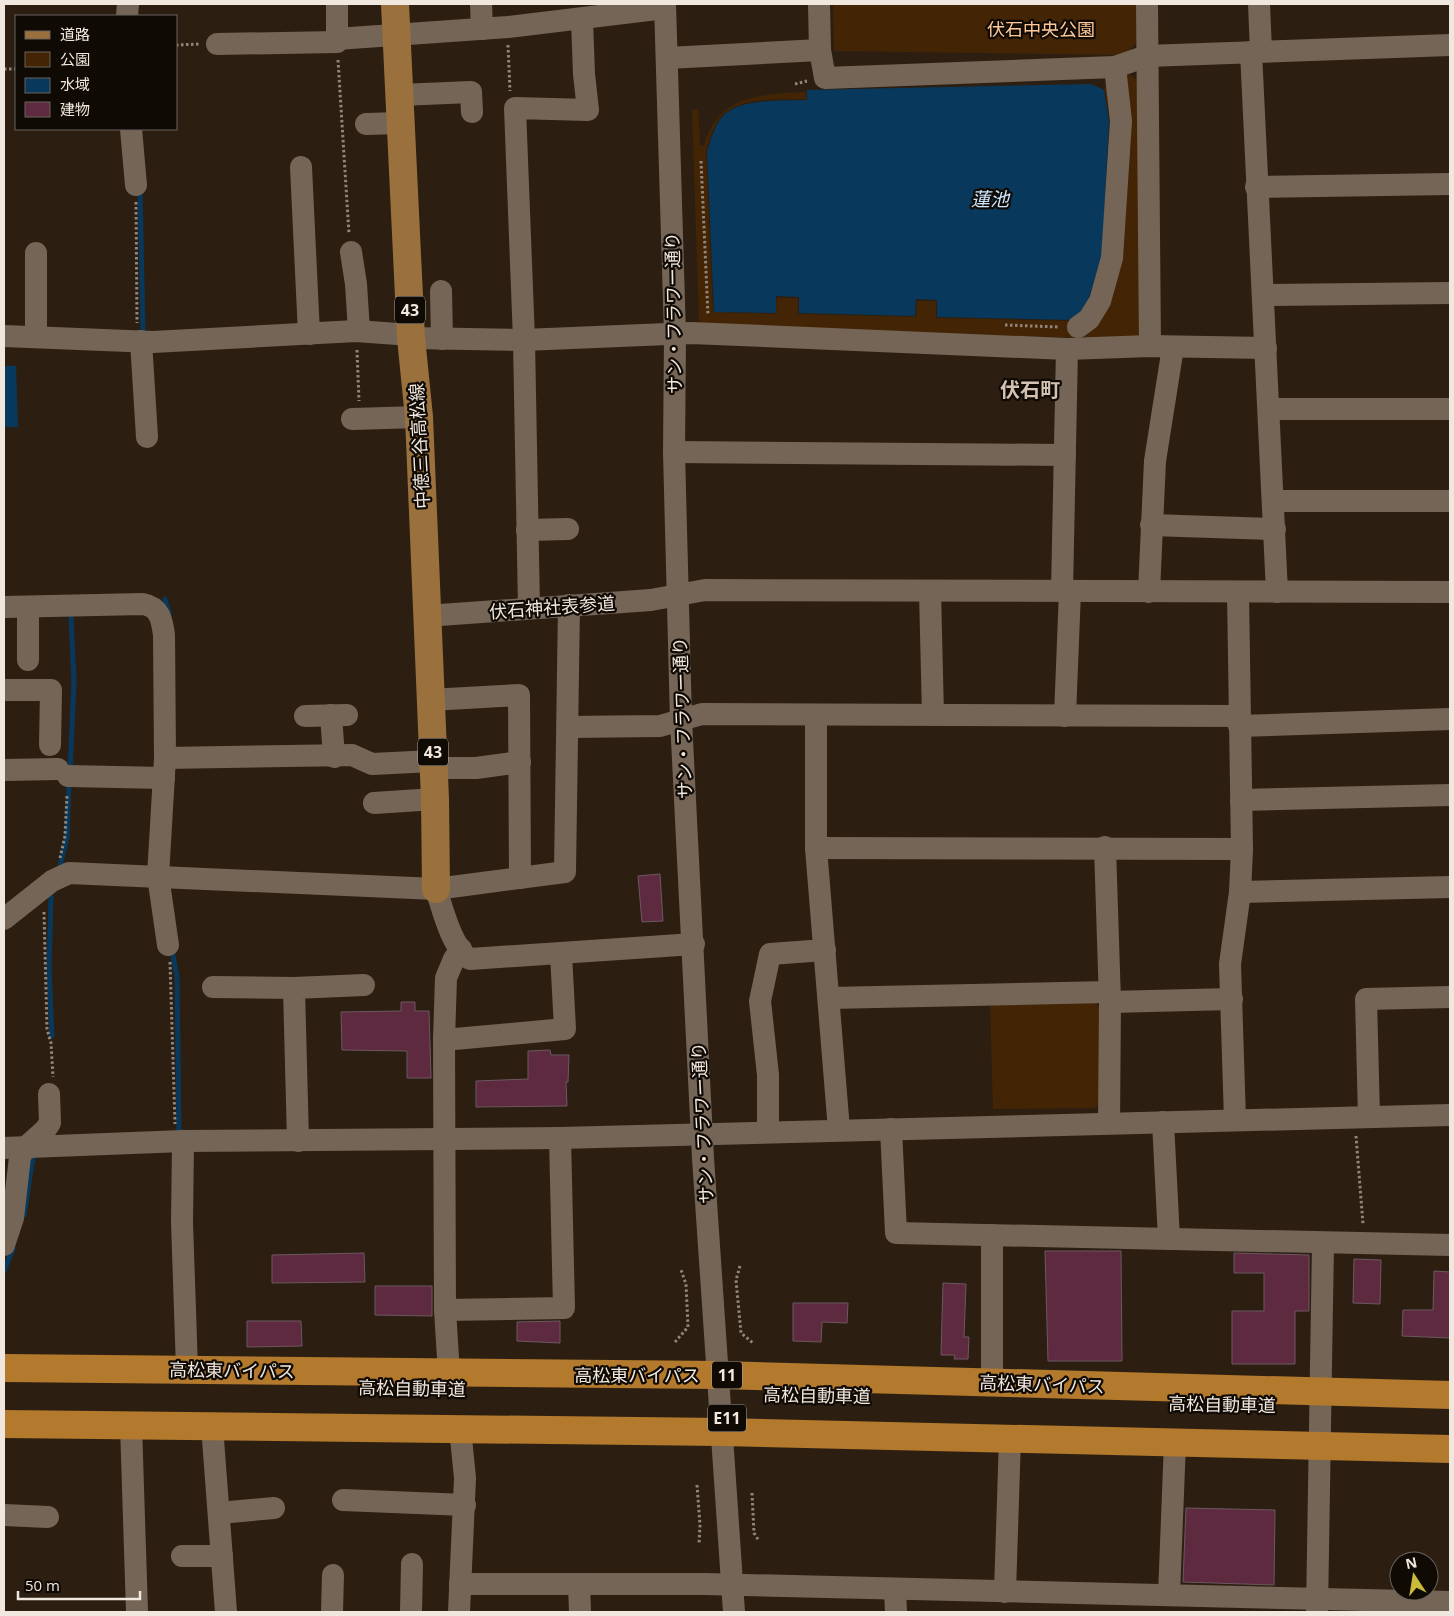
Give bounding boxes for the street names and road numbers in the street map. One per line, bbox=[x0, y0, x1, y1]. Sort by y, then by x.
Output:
street label: サン・フラワー通り bbox=[660, 232, 686, 394]
road number: 43 bbox=[395, 296, 425, 324]
street label: 中徳三谷高松線 bbox=[404, 382, 434, 510]
street label: 伏石神社表参道 bbox=[488, 591, 616, 623]
street label: サン・フラワー通り bbox=[667, 637, 697, 799]
road number: 43 bbox=[418, 739, 448, 766]
street label: サン・フラワー通り bbox=[686, 1041, 718, 1205]
street label: 高松東バイパス bbox=[169, 1357, 295, 1383]
road number: 11 bbox=[712, 1362, 742, 1388]
street label: 高松東バイパス bbox=[574, 1363, 700, 1387]
street label: 高松東バイパス bbox=[979, 1370, 1105, 1398]
street label: 高松自動車道 bbox=[358, 1375, 466, 1401]
street label: 高松自動車道 bbox=[763, 1382, 871, 1408]
street label: 高松自動車道 bbox=[1168, 1391, 1276, 1417]
road number: E11 bbox=[708, 1405, 746, 1432]

